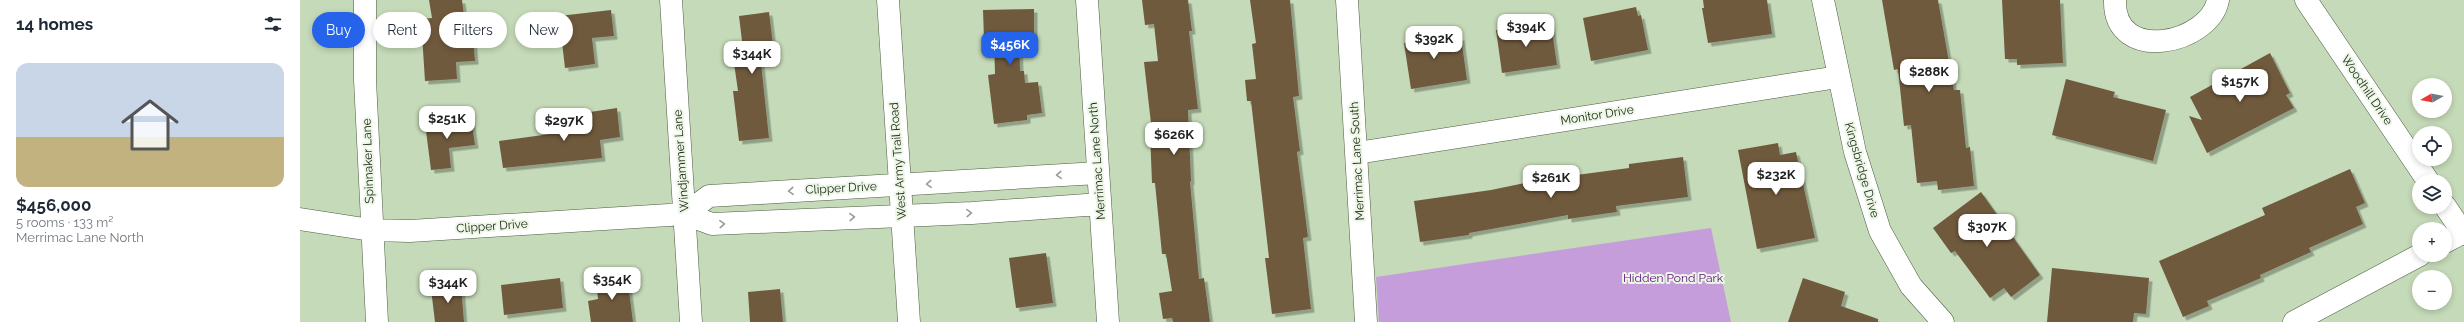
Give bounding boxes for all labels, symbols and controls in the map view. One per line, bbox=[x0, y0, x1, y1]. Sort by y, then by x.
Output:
chip: Buy bbox=[312, 12, 365, 48]
chip: Rent bbox=[373, 12, 431, 48]
chip: Filters bbox=[439, 12, 507, 48]
chip: New bbox=[515, 12, 573, 48]
icon: filters bbox=[262, 13, 284, 35]
text: 14 homes bbox=[16, 14, 93, 34]
pin: $394K bbox=[1498, 14, 1554, 48]
text: $394K bbox=[1506, 19, 1546, 34]
pin: $392K bbox=[1406, 26, 1462, 60]
text: $392K bbox=[1414, 31, 1454, 46]
pin: $456K bbox=[982, 32, 1038, 66]
text: $456K bbox=[990, 37, 1030, 52]
pin: $344K bbox=[724, 41, 780, 75]
text: $344K bbox=[733, 46, 771, 61]
street label: Woodhill Drive bbox=[2339, 53, 2395, 127]
pin: $288K bbox=[1901, 59, 1957, 93]
text: $288K bbox=[1909, 64, 1949, 79]
pin: $157K bbox=[2212, 69, 2268, 103]
text: $157K bbox=[2221, 74, 2259, 89]
north arrow bbox=[2412, 78, 2452, 118]
map controls bbox=[2412, 78, 2452, 310]
icon: home bbox=[114, 89, 186, 161]
street label: Merrimac Lane South bbox=[1347, 101, 1367, 221]
street label: West Army Trail Road bbox=[887, 102, 909, 220]
street label: Merrimac Lane North bbox=[1086, 102, 1108, 220]
street label: Monitor Drive bbox=[1559, 102, 1635, 128]
pin: $251K bbox=[419, 106, 475, 140]
pin: $297K bbox=[536, 108, 592, 142]
street label: Windjammer Lane bbox=[670, 109, 692, 213]
text: $251K bbox=[428, 111, 466, 126]
text: $297K bbox=[544, 113, 584, 128]
street label: Spinnaker Lane bbox=[360, 118, 376, 204]
street label: Kingsbridge Drive bbox=[1842, 121, 1882, 219]
pin: $626K bbox=[1146, 122, 1202, 156]
button: locate bbox=[2412, 126, 2452, 166]
text: $626K bbox=[1154, 127, 1194, 142]
pin: $232K bbox=[1748, 162, 1804, 196]
pin: $261K bbox=[1523, 165, 1579, 199]
text: $232K bbox=[1757, 167, 1795, 182]
text: $261K bbox=[1532, 170, 1570, 185]
one-way arrow bbox=[1056, 171, 1062, 180]
button: layers bbox=[2412, 174, 2452, 214]
street label: Clipper Drive bbox=[805, 179, 877, 197]
one-way arrow bbox=[926, 179, 932, 188]
one-way arrow bbox=[788, 187, 794, 196]
text: $456,000 bbox=[16, 195, 91, 215]
one-way arrow bbox=[966, 209, 972, 217]
one-way arrow bbox=[849, 213, 855, 221]
pin: $307K bbox=[1959, 214, 2015, 248]
text: 5 rooms · 133 m² bbox=[16, 215, 113, 230]
street label: Clipper Drive bbox=[456, 217, 528, 235]
one-way arrow bbox=[719, 219, 725, 228]
text: $307K bbox=[1967, 219, 2007, 234]
button: + bbox=[2412, 222, 2452, 262]
text: Merrimac Lane North bbox=[16, 230, 144, 245]
pin: $354K bbox=[584, 267, 640, 301]
pin: $344K bbox=[420, 270, 476, 304]
button: − bbox=[2412, 270, 2452, 310]
park label: Hidden Pond Park bbox=[1623, 271, 1724, 285]
text: $354K bbox=[593, 272, 631, 287]
text: $344K bbox=[429, 275, 467, 290]

